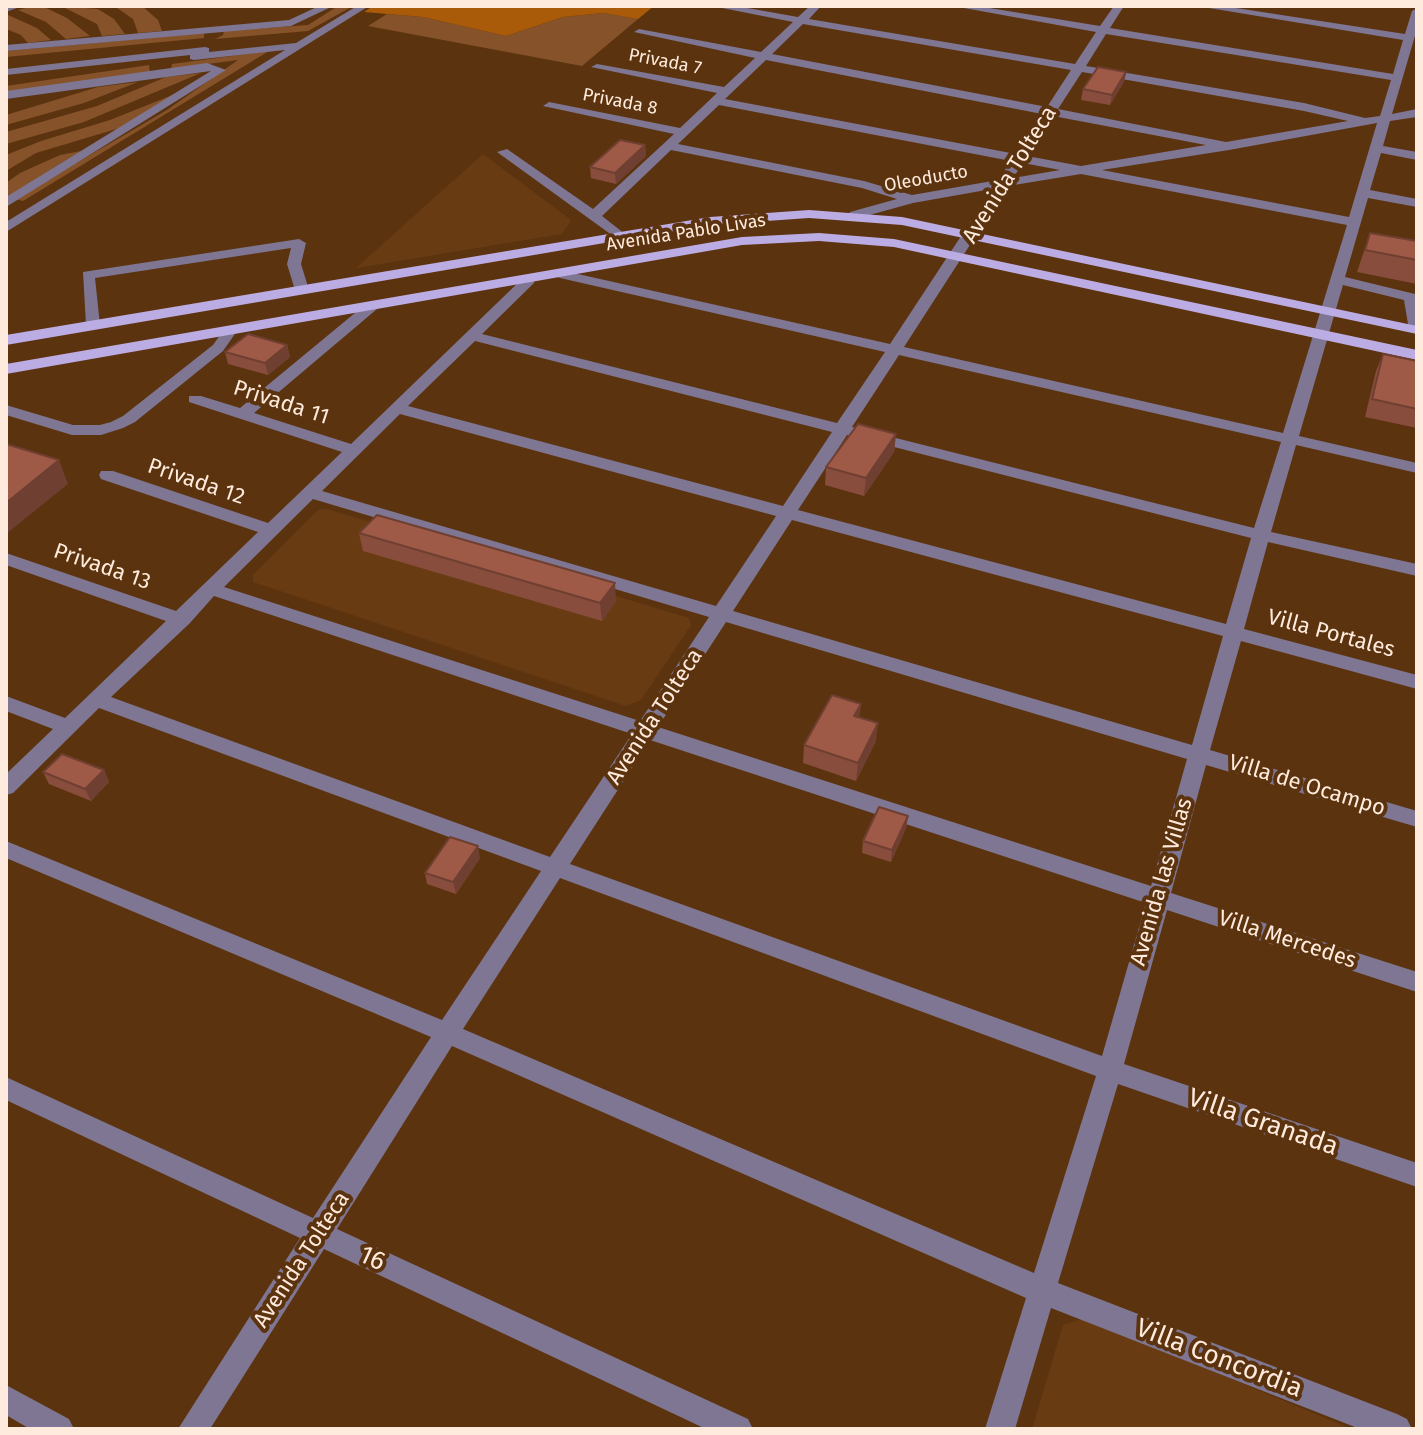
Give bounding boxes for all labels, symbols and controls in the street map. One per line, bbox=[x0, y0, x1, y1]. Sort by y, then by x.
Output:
street label: Privada 7 bbox=[627, 44, 703, 80]
street label: Privada 8 bbox=[581, 84, 659, 120]
street label: Avenida Tolteca bbox=[957, 102, 1063, 248]
street label: Oleoducto bbox=[882, 161, 970, 197]
street label: Avenida Pablo Livas bbox=[605, 210, 767, 256]
street label: Privada 11 bbox=[230, 375, 332, 431]
street label: Privada 12 bbox=[144, 453, 248, 511]
street label: Privada 13 bbox=[50, 538, 154, 596]
street label: Villa Portales bbox=[1265, 604, 1397, 664]
street label: Avenida Tolteca bbox=[601, 644, 709, 790]
street label: Villa de Ocampo bbox=[1226, 750, 1388, 822]
street label: Avenida las Villas bbox=[1125, 795, 1199, 969]
street label: Villa Mercedes bbox=[1215, 905, 1359, 975]
street label: Villa Granada bbox=[1184, 1083, 1342, 1163]
street label: Avenida Tolteca bbox=[248, 1187, 356, 1333]
street label: 16 bbox=[354, 1240, 390, 1278]
street label: Villa Concordia bbox=[1131, 1313, 1307, 1405]

